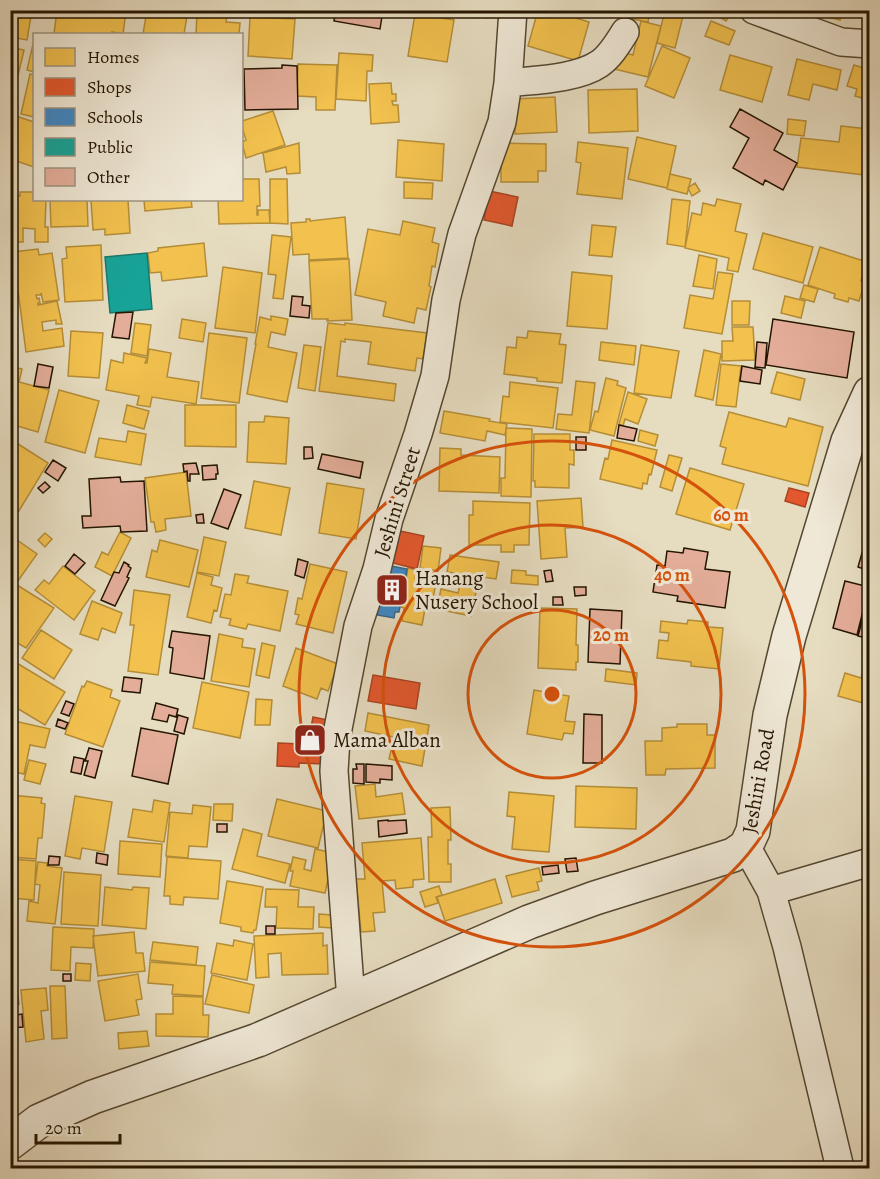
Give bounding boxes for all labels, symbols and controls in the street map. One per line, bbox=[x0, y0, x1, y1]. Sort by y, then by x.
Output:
legend bbox=[33, 33, 243, 201]
text: Homes bbox=[87, 45, 139, 69]
text: Shops bbox=[87, 75, 132, 99]
text: Schools bbox=[87, 105, 143, 129]
text: Public bbox=[87, 135, 133, 159]
text: Other bbox=[87, 165, 130, 189]
street label: Jeshini Street bbox=[367, 443, 427, 561]
text: 60 m bbox=[713, 503, 749, 527]
text: 40 m bbox=[654, 563, 690, 587]
place label: Hanang Nusery School bbox=[415, 564, 538, 616]
building icon: Hanang Nusery School bbox=[374, 572, 410, 608]
text: 20 m bbox=[593, 623, 629, 647]
centre of rings bbox=[542, 684, 562, 704]
shop icon: Mama Alban bbox=[292, 722, 328, 758]
place label: Mama Alban bbox=[333, 726, 441, 754]
street label: Jeshini Road bbox=[735, 726, 781, 836]
scale bar bbox=[36, 1107, 120, 1145]
text: 20 m bbox=[45, 1116, 82, 1140]

